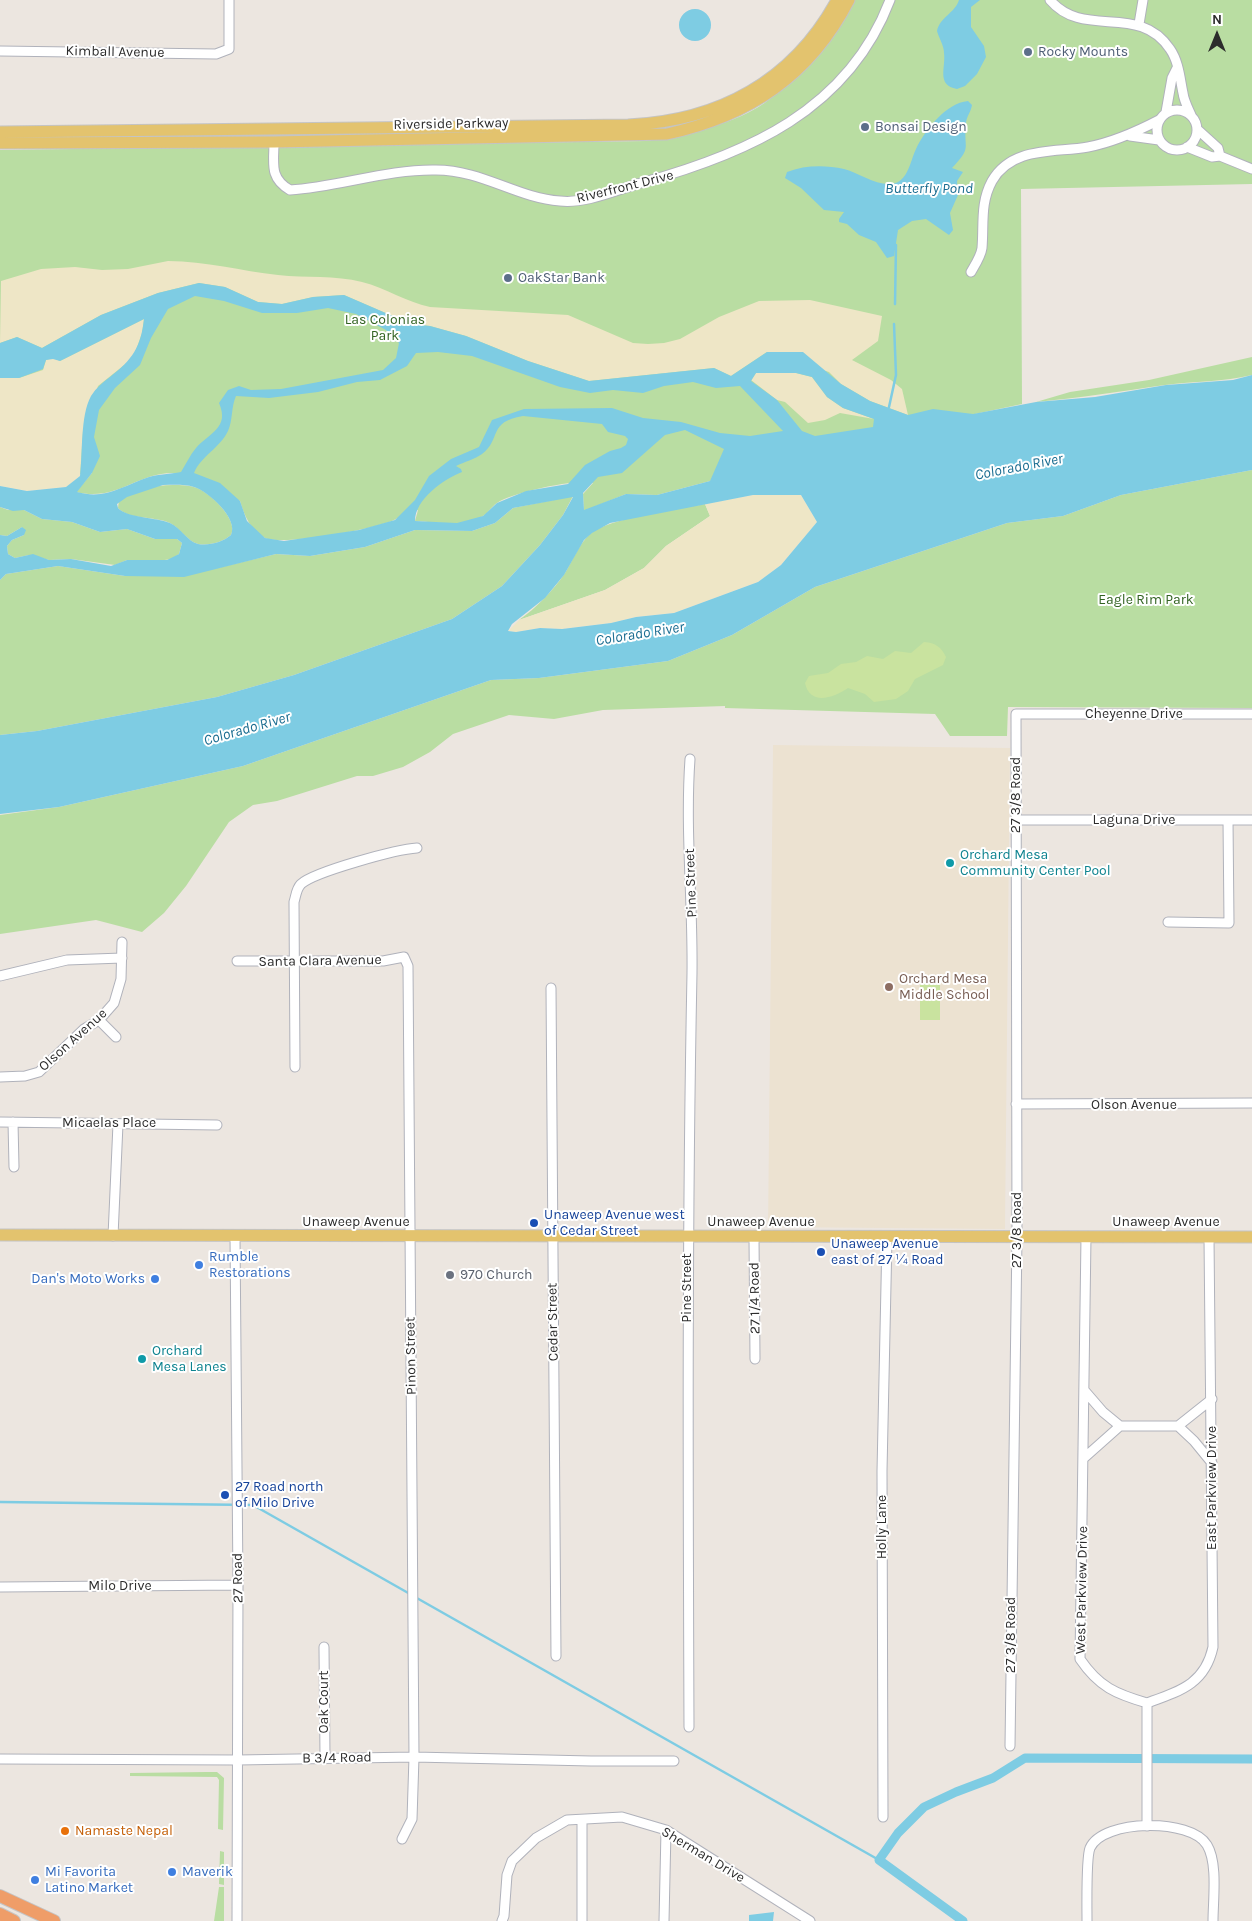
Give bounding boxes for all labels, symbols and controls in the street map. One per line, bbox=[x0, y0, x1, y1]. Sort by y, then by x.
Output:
north arrow bbox=[1192, 10, 1242, 60]
text: N bbox=[1212, 11, 1222, 28]
street label: Kimball Avenue bbox=[65, 43, 165, 61]
place label: Rocky Mounts bbox=[1038, 44, 1128, 60]
marker: Rocky Mounts bbox=[1022, 46, 1034, 58]
street label: Riverside Parkway bbox=[393, 115, 509, 133]
place label: Bonsai Design bbox=[875, 119, 967, 135]
marker: Bonsai Design bbox=[859, 121, 871, 133]
street label: Riverfront Drive bbox=[575, 167, 675, 207]
water label: Butterfly Pond bbox=[885, 180, 973, 198]
place label: OakStar Bank bbox=[518, 270, 605, 286]
marker: OakStar Bank bbox=[502, 272, 514, 284]
park label: Las Colonias Park bbox=[345, 312, 425, 344]
water label: Colorado River bbox=[973, 450, 1065, 484]
park label: Eagle Rim Park bbox=[1098, 592, 1194, 608]
water label: Colorado River bbox=[594, 618, 686, 650]
street label: Cheyenne Drive bbox=[1085, 706, 1183, 722]
water label: Colorado River bbox=[202, 708, 292, 750]
street label: 27 3/8 Road bbox=[1008, 757, 1024, 833]
street label: Laguna Drive bbox=[1093, 812, 1175, 828]
place label: Orchard Mesa Community Center Pool bbox=[960, 847, 1111, 880]
street label: Pine Street bbox=[681, 848, 701, 918]
marker: Orchard Mesa Community Center Pool bbox=[944, 857, 956, 869]
street label: Santa Clara Avenue bbox=[258, 952, 382, 970]
place label: Orchard Mesa Middle School bbox=[899, 971, 989, 1004]
marker: Orchard Mesa Middle School bbox=[883, 981, 895, 993]
street label: Olson Avenue bbox=[35, 1005, 111, 1075]
street label: Olson Avenue bbox=[1091, 1097, 1177, 1113]
street label: Micaelas Place bbox=[62, 1115, 156, 1131]
street label: 27 3/8 Road bbox=[1009, 1192, 1025, 1268]
place label: Unaweep Avenue west of Cedar Street bbox=[544, 1207, 685, 1240]
street label: Unaweep Avenue bbox=[302, 1214, 410, 1230]
street label: Unaweep Avenue bbox=[707, 1214, 815, 1230]
street label: Unaweep Avenue bbox=[1112, 1214, 1220, 1230]
marker: Unaweep Avenue west of Cedar Street bbox=[528, 1217, 540, 1229]
place label: Unaweep Avenue east of 27 ¼ Road bbox=[831, 1236, 944, 1268]
marker: Unaweep Avenue east of 27 ¼ Road bbox=[815, 1246, 827, 1258]
place label: Rumble Restorations bbox=[209, 1249, 291, 1282]
street label: Pine Street bbox=[679, 1253, 695, 1323]
marker: Rumble Restorations bbox=[193, 1259, 205, 1271]
street label: 27 1/4 Road bbox=[746, 1262, 764, 1334]
place label: 970 Church bbox=[460, 1267, 533, 1283]
marker: 970 Church bbox=[444, 1269, 456, 1281]
place label: Dan's Moto Works bbox=[31, 1271, 145, 1287]
marker: Dan's Moto Works bbox=[149, 1273, 161, 1285]
street label: Cedar Street bbox=[544, 1283, 562, 1361]
street label: Pinon Street bbox=[402, 1317, 420, 1395]
place label: Orchard Mesa Lanes bbox=[152, 1343, 227, 1375]
marker: Orchard Mesa Lanes bbox=[136, 1353, 148, 1365]
street label: East Parkview Drive bbox=[1204, 1426, 1220, 1550]
place label: 27 Road north of Milo Drive bbox=[235, 1479, 323, 1511]
marker: 27 Road north of Milo Drive bbox=[219, 1489, 231, 1501]
street label: Holly Lane bbox=[874, 1495, 890, 1559]
street label: West Parkview Drive bbox=[1072, 1526, 1092, 1654]
street label: 27 Road bbox=[229, 1553, 247, 1603]
street label: Milo Drive bbox=[88, 1578, 152, 1594]
street label: 27 3/8 Road bbox=[1003, 1597, 1019, 1673]
street label: Oak Court bbox=[316, 1671, 332, 1733]
street label: B 3/4 Road bbox=[302, 1749, 372, 1767]
place label: Namaste Nepal bbox=[75, 1823, 173, 1839]
street label: Sherman Drive bbox=[658, 1823, 748, 1887]
marker: Namaste Nepal bbox=[59, 1825, 71, 1837]
place label: Mi Favorita Latino Market bbox=[45, 1864, 133, 1896]
place label: Maverik bbox=[182, 1864, 233, 1880]
marker: Maverik bbox=[166, 1866, 178, 1878]
marker: Mi Favorita Latino Market bbox=[29, 1874, 41, 1886]

